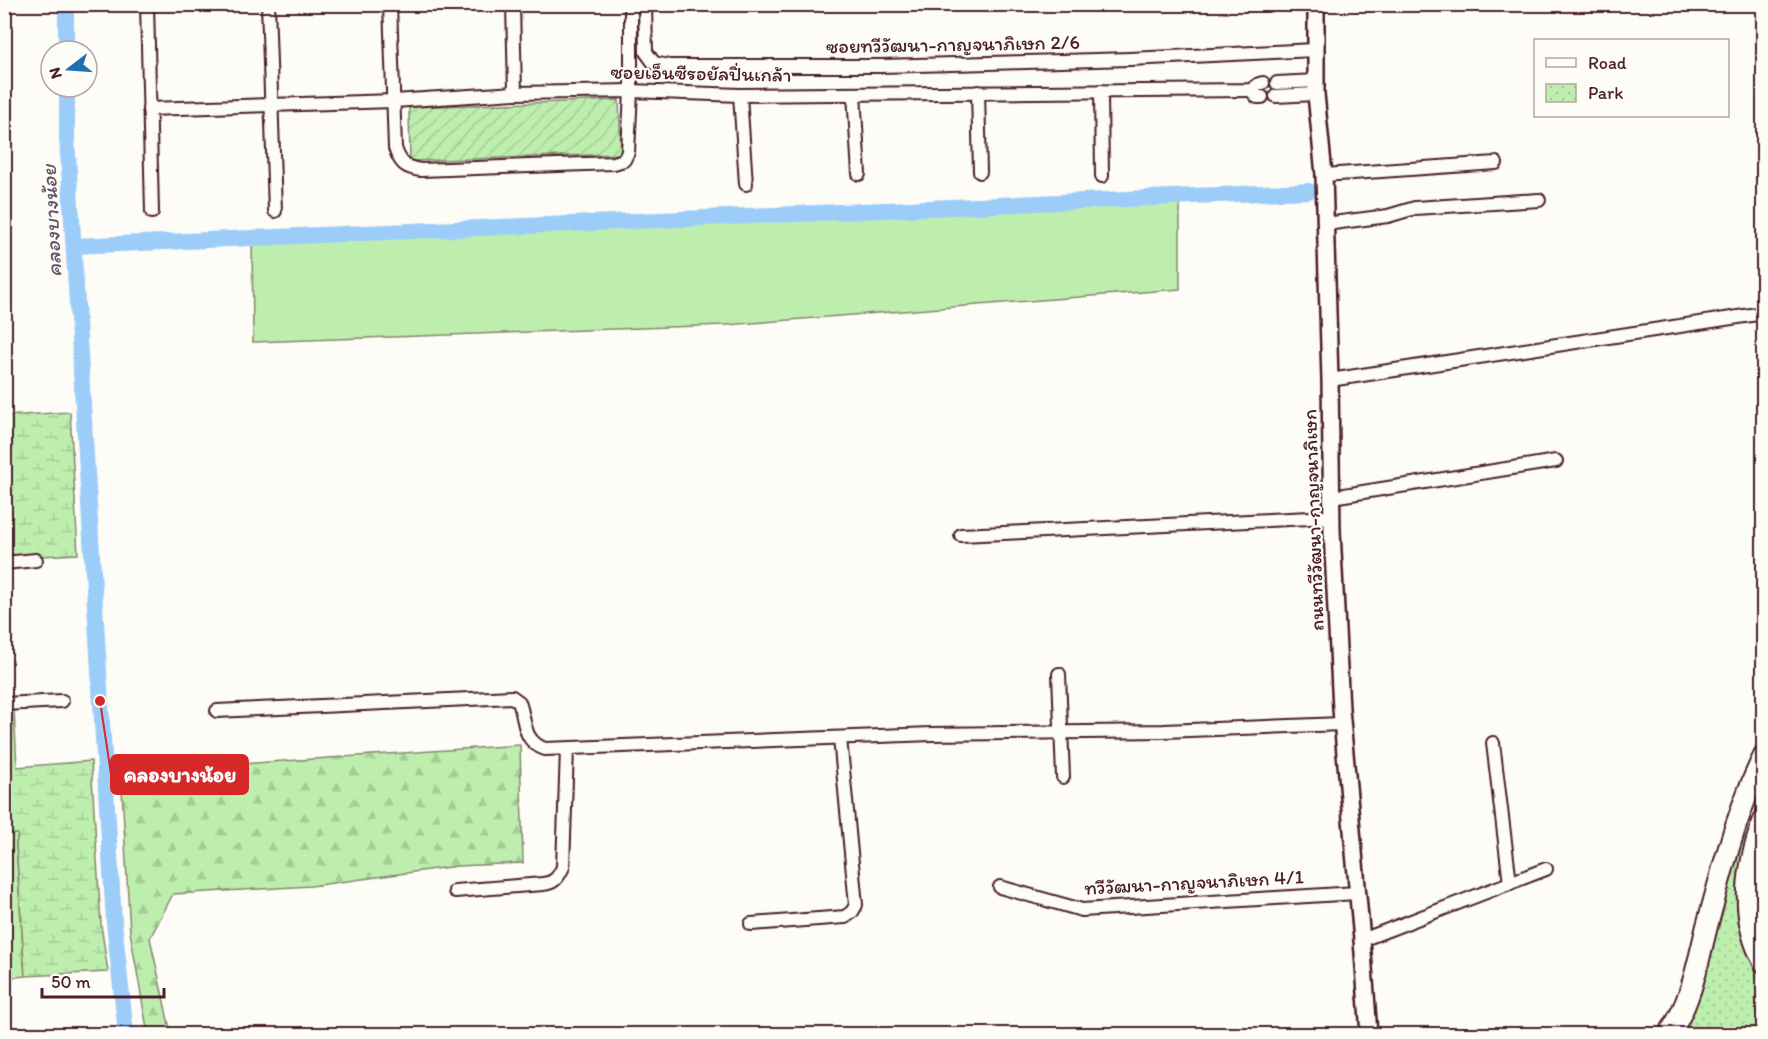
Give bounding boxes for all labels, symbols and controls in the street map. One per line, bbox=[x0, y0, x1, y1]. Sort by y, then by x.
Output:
street label: ซอยทวีวัฒนา-กาญจนาภิเษก 2/6 bbox=[826, 30, 1080, 58]
north arrow bbox=[39, 39, 99, 99]
legend bbox=[1534, 39, 1729, 117]
text: Road bbox=[1588, 52, 1627, 74]
street label: ซอยเอ็นซีรอยัลปิ่นเกล้า bbox=[610, 59, 792, 87]
text: N bbox=[44, 65, 66, 81]
text: Park bbox=[1588, 82, 1623, 104]
water label: คลองบางน้อย bbox=[35, 162, 66, 278]
street label: ถนนทวีวัฒนา-กาญจนาภิเษก bbox=[1297, 409, 1329, 631]
callout: คลองบางน้อย bbox=[111, 755, 248, 794]
text: คลองบางน้อย bbox=[124, 762, 236, 787]
street label: ทวีวัฒนา-กาญจนาภิเษก 4/1 bbox=[1084, 864, 1304, 900]
scale bar bbox=[42, 961, 164, 999]
text: 50 m bbox=[51, 971, 91, 993]

